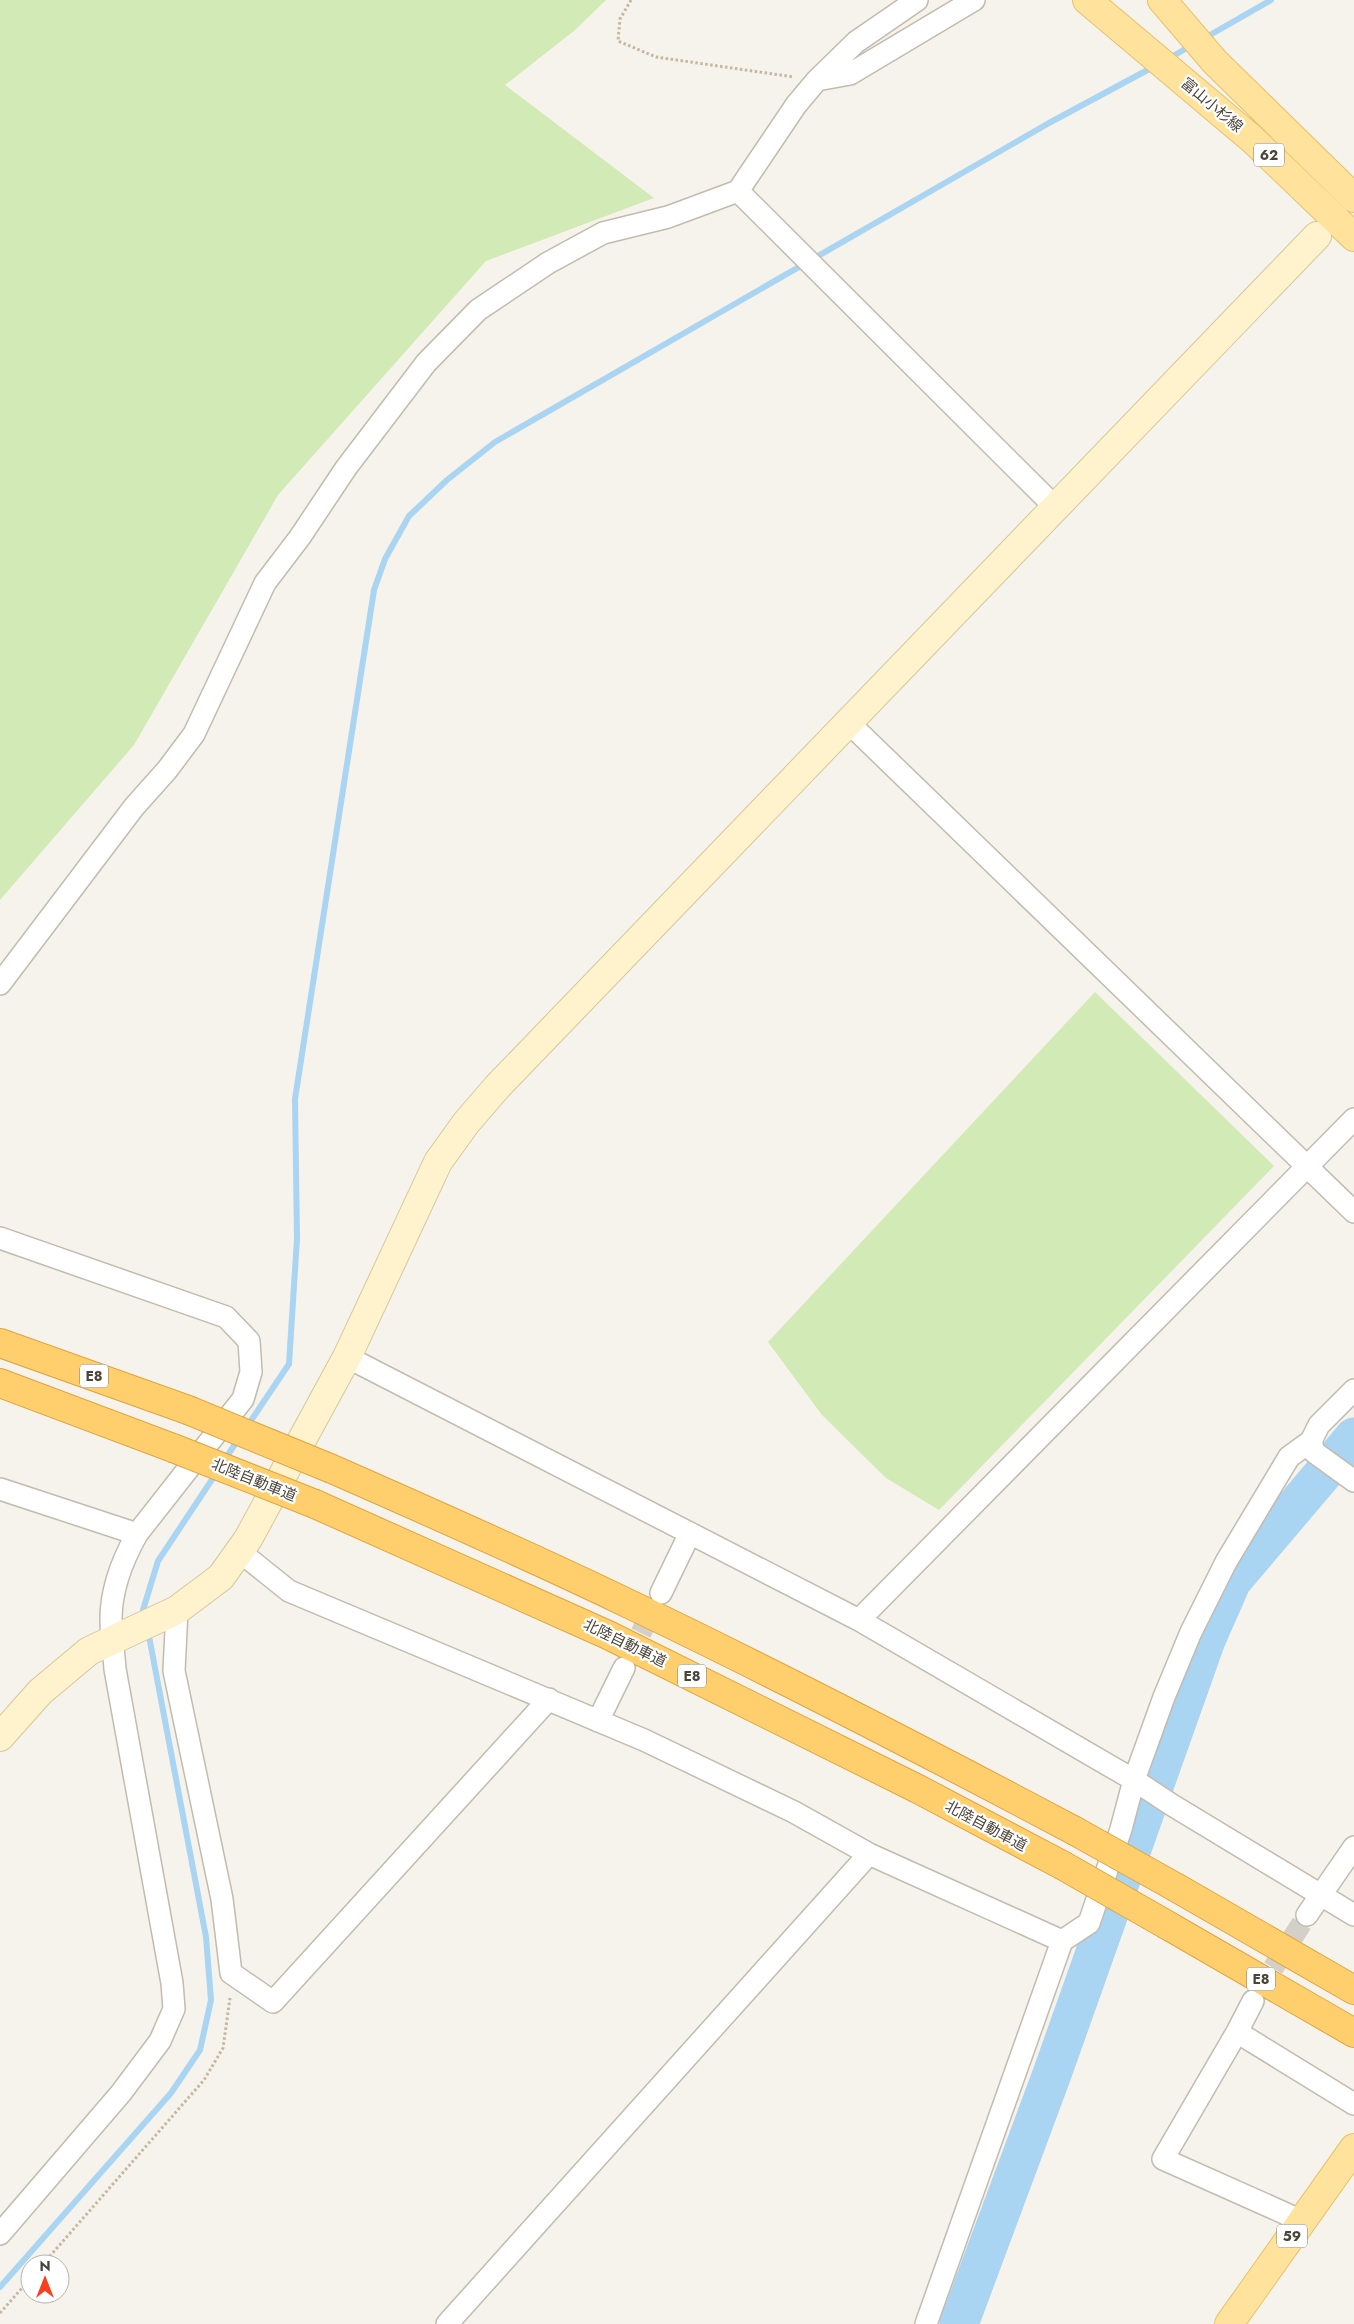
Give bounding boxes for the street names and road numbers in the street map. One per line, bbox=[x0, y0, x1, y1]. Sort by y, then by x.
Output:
street label: 富山小杉線 bbox=[1176, 72, 1248, 138]
road number: 62 bbox=[1254, 144, 1284, 166]
road number: E8 bbox=[80, 1364, 108, 1388]
street label: 北陸自動車道 bbox=[208, 1453, 300, 1507]
street label: 北陸自動車道 bbox=[580, 1613, 670, 1673]
road number: E8 bbox=[678, 1664, 706, 1688]
street label: 北陸自動車道 bbox=[941, 1795, 1031, 1857]
road number: E8 bbox=[1247, 1968, 1275, 1990]
road number: 59 bbox=[1277, 2224, 1307, 2248]

